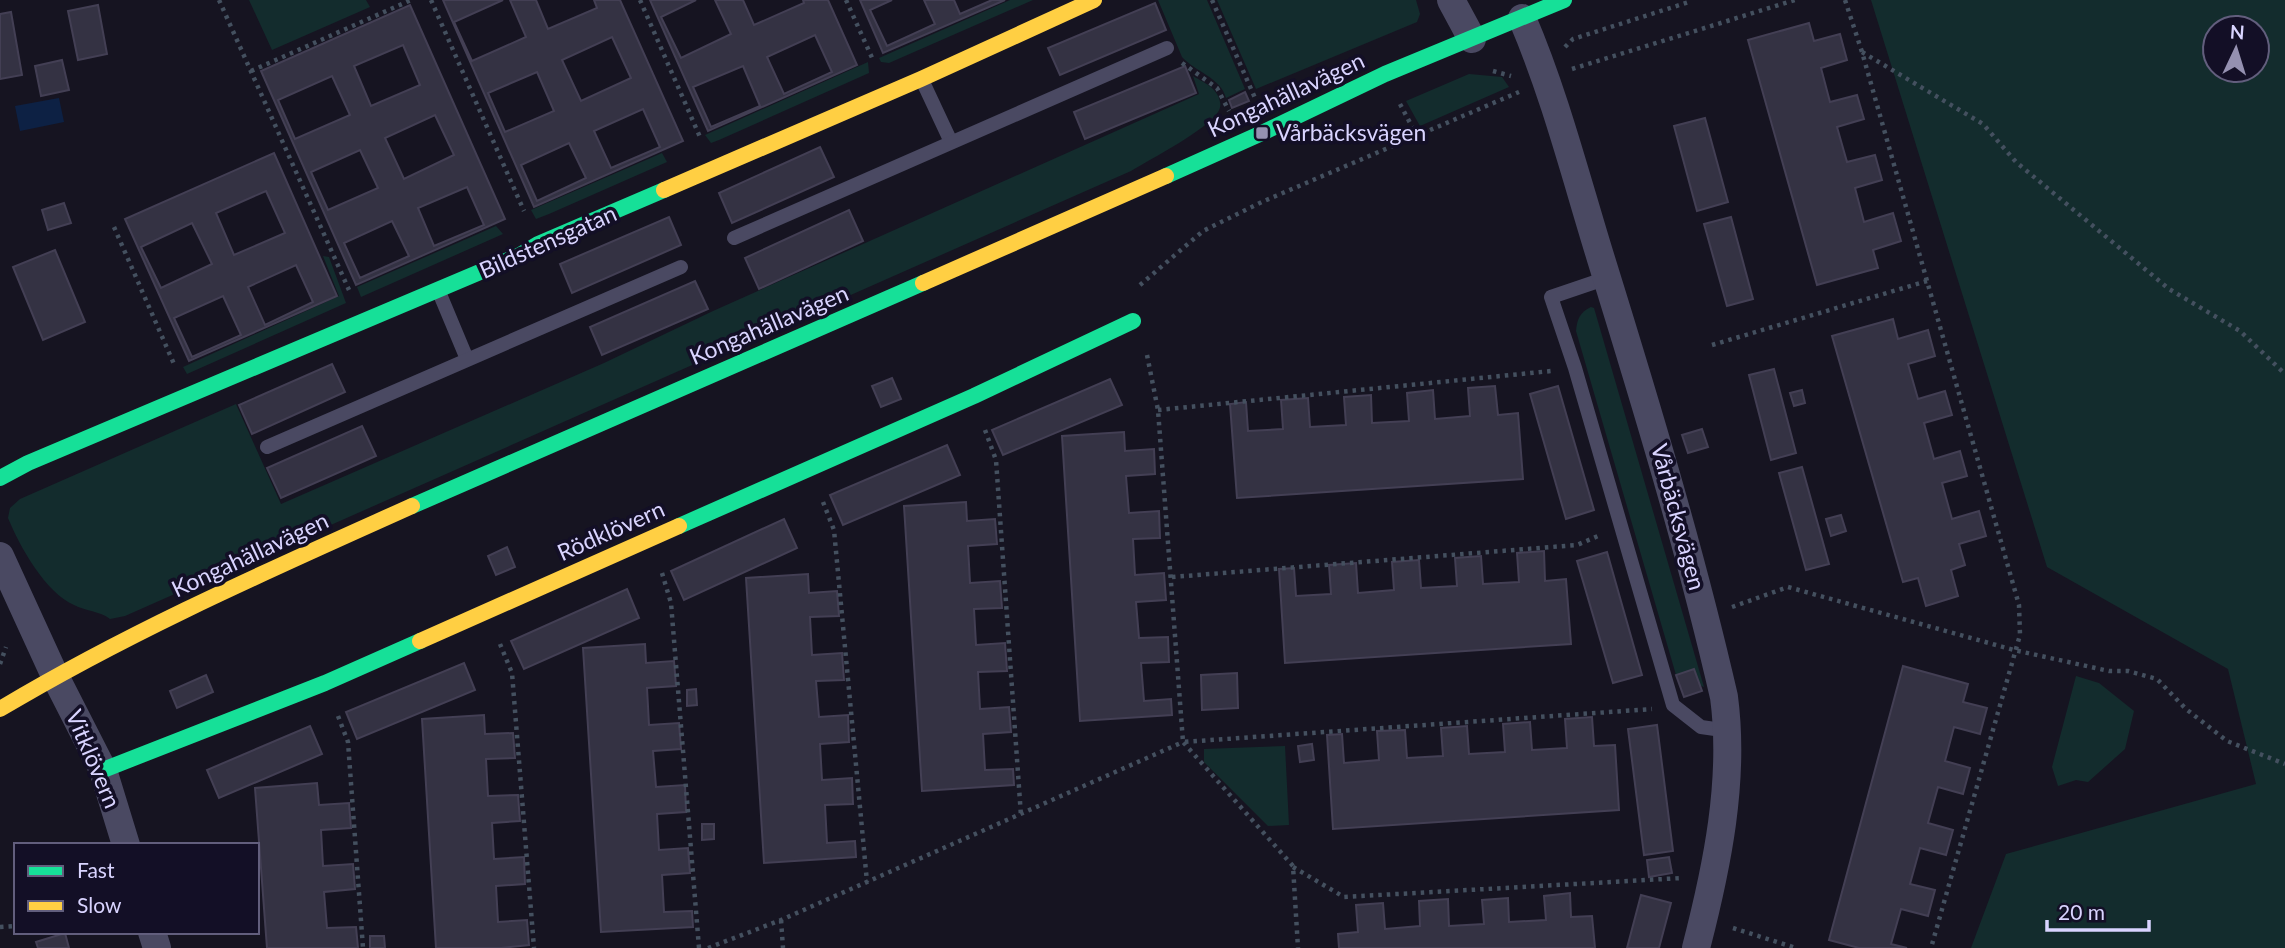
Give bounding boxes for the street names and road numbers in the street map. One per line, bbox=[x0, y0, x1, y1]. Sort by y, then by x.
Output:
street label: Kongahällavägen bbox=[1203, 46, 1368, 143]
street label: Bildstensgatan bbox=[475, 198, 621, 284]
street label: Kongahällavägen bbox=[685, 278, 852, 370]
street label: Vårbäcksvägen bbox=[1646, 441, 1712, 593]
street label: Rödklövern bbox=[553, 494, 669, 566]
street label: Kongahällavägen bbox=[167, 506, 332, 603]
street label: Vitklövern bbox=[61, 705, 127, 812]

